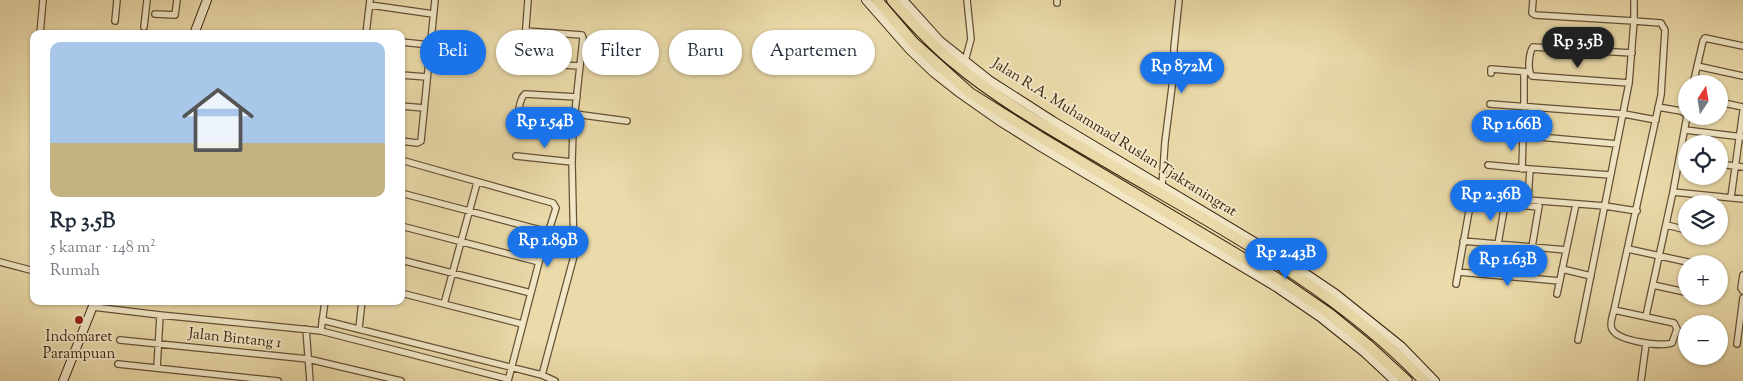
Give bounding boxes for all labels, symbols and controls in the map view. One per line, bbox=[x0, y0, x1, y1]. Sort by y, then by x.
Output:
pin: Rp 3.5B bbox=[1532, 27, 1624, 69]
chip: Beli bbox=[420, 30, 486, 75]
chip: Sewa bbox=[496, 30, 572, 75]
chip: Filter bbox=[582, 30, 659, 75]
chip: Baru bbox=[669, 30, 742, 75]
chip: Apartemen bbox=[752, 30, 875, 75]
text: Rp 3.5B bbox=[1553, 31, 1603, 54]
pin: Rp 872M bbox=[1136, 52, 1228, 94]
street label: Jalan R.A. Muhammad Ruslan Tjakraningrat bbox=[987, 53, 1240, 222]
text: Rp 872M bbox=[1151, 56, 1213, 79]
icon: home bbox=[173, 75, 263, 165]
north arrow bbox=[1678, 75, 1728, 125]
map controls bbox=[1678, 75, 1728, 365]
pin: Rp 1.54B bbox=[493, 106, 597, 149]
pin: Rp 1.66B bbox=[1460, 110, 1564, 152]
text: Rp 1.54B bbox=[517, 111, 573, 134]
text: Rp 1.66B bbox=[1483, 114, 1541, 137]
button: locate bbox=[1678, 135, 1728, 185]
pin: Rp 2.36B bbox=[1439, 180, 1543, 222]
text: Rp 2.36B bbox=[1461, 184, 1521, 207]
button: layers bbox=[1678, 195, 1728, 245]
text: Rp 3.5B bbox=[50, 207, 115, 237]
pin: Rp 1.89B bbox=[496, 226, 600, 268]
text: Rp 1.89B bbox=[519, 230, 577, 253]
text: 5 kamar · 148 m² bbox=[50, 237, 156, 260]
pin: Rp 2.43B bbox=[1234, 238, 1338, 280]
text: Rp 2.43B bbox=[1256, 242, 1316, 265]
pin: Rp 1.63B bbox=[1456, 244, 1560, 287]
text: Rp 1.63B bbox=[1479, 249, 1537, 272]
button: + bbox=[1678, 255, 1728, 305]
text: Rumah bbox=[50, 260, 100, 283]
marker: Indomaret Parampuan bbox=[73, 314, 85, 326]
button: − bbox=[1678, 315, 1728, 365]
street label: Jalan Bintang 1 bbox=[187, 324, 282, 354]
place label: Indomaret Parampuan bbox=[43, 327, 115, 365]

